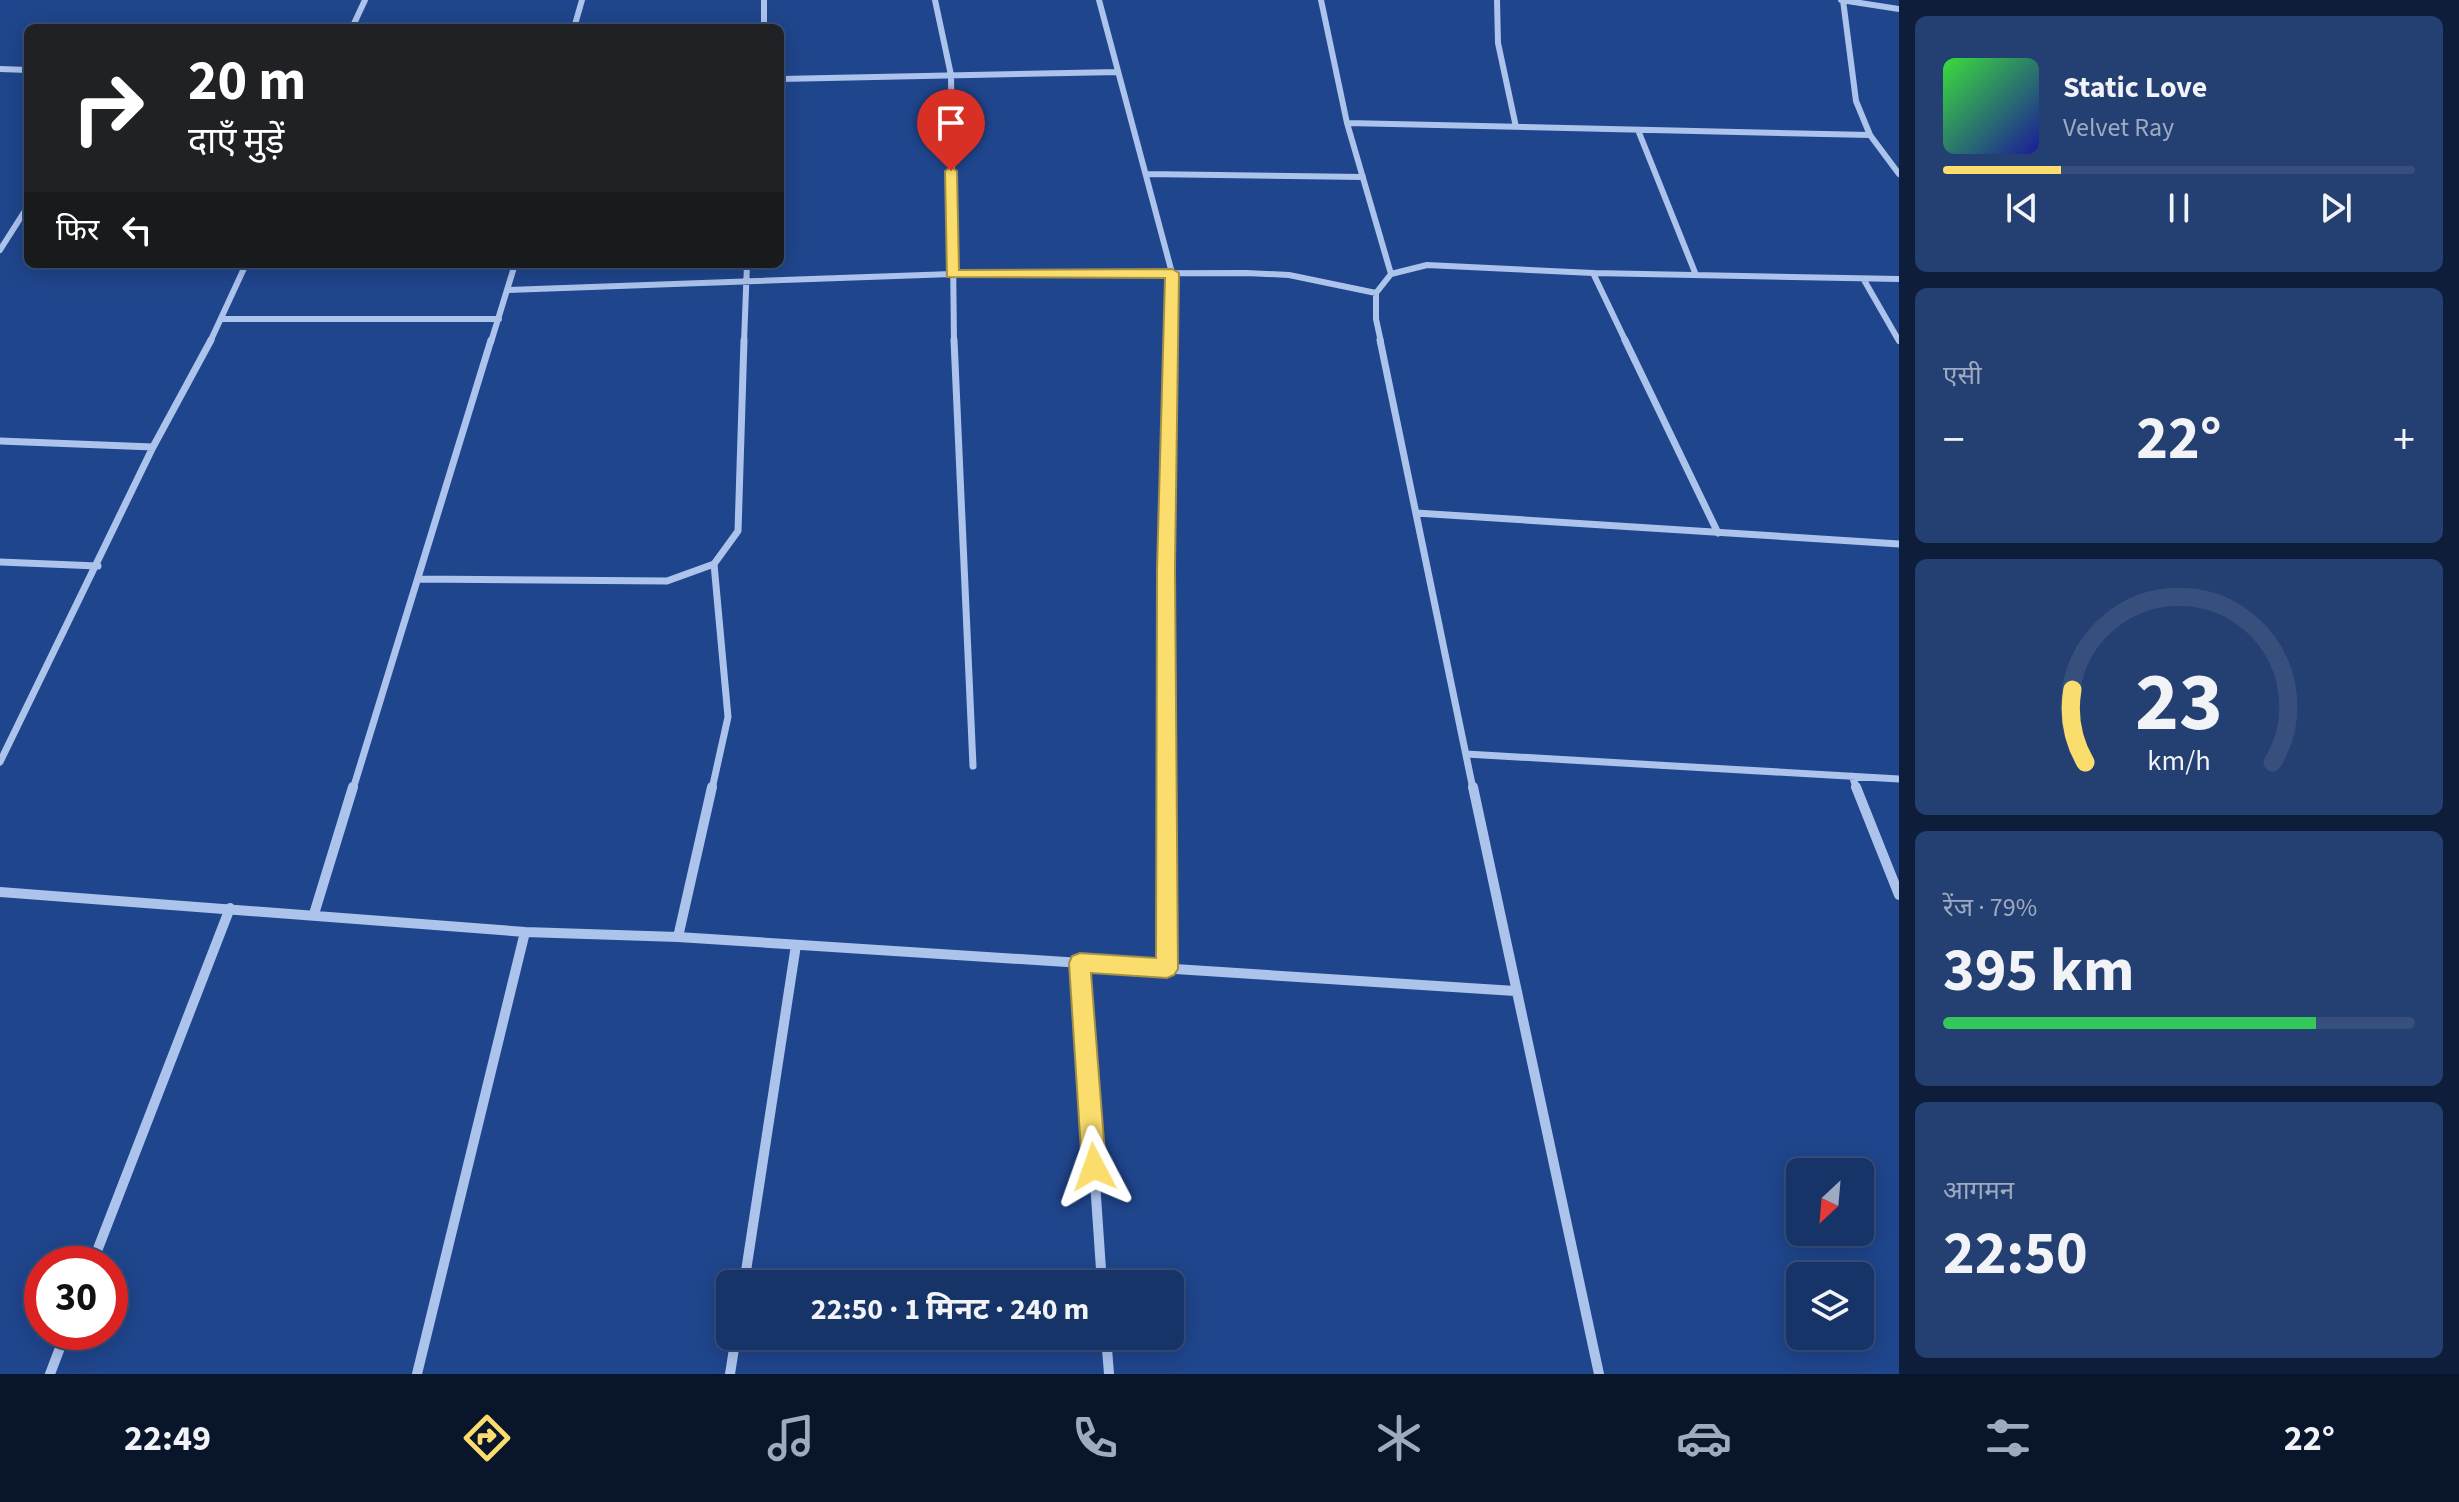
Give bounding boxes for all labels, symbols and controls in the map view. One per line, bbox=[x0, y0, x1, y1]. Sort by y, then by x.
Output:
text: 20 m bbox=[188, 42, 306, 121]
icon: right bbox=[56, 56, 160, 160]
text: Static Love bbox=[2063, 66, 2207, 109]
pin bbox=[917, 89, 985, 171]
icon: arrive bbox=[929, 101, 973, 145]
text: Velvet Ray bbox=[2063, 109, 2174, 146]
text: दाएँ मुड़ें bbox=[188, 116, 284, 167]
icon: previous bbox=[2000, 186, 2044, 230]
icon: pause bbox=[2157, 186, 2201, 230]
icon: next bbox=[2314, 186, 2358, 230]
icon: left bbox=[115, 208, 159, 252]
text: फिर bbox=[56, 209, 99, 252]
text: एसी bbox=[1943, 357, 1982, 394]
text: 22° bbox=[2136, 397, 2222, 482]
text: − bbox=[1943, 409, 1965, 472]
text: + bbox=[2393, 409, 2415, 472]
text: 23 bbox=[2135, 644, 2223, 762]
text: km/h bbox=[2147, 741, 2211, 781]
text: रेंज · 79% bbox=[1943, 889, 2037, 926]
text: 395 km bbox=[1943, 929, 2134, 1014]
position arrow bbox=[1052, 1125, 1136, 1209]
north arrow bbox=[1786, 1158, 1874, 1246]
map controls bbox=[1786, 1158, 1874, 1350]
text: आगमन bbox=[1943, 1172, 2014, 1209]
text: 22:50 bbox=[1943, 1212, 2088, 1297]
speed limit sign: 30 bbox=[24, 1246, 128, 1350]
button: layers bbox=[1786, 1262, 1874, 1350]
text: 22:50 · 1 मिनट · 240 m bbox=[811, 1288, 1089, 1331]
icon: directions bbox=[459, 1410, 515, 1466]
icon: music bbox=[763, 1410, 819, 1466]
icon: phone bbox=[1067, 1410, 1123, 1466]
icon: climate bbox=[1371, 1410, 1427, 1466]
icon: car bbox=[1676, 1410, 1732, 1466]
icon: filters bbox=[1980, 1410, 2036, 1466]
text: 22:49 bbox=[124, 1413, 211, 1464]
text: 22° bbox=[2284, 1413, 2335, 1464]

